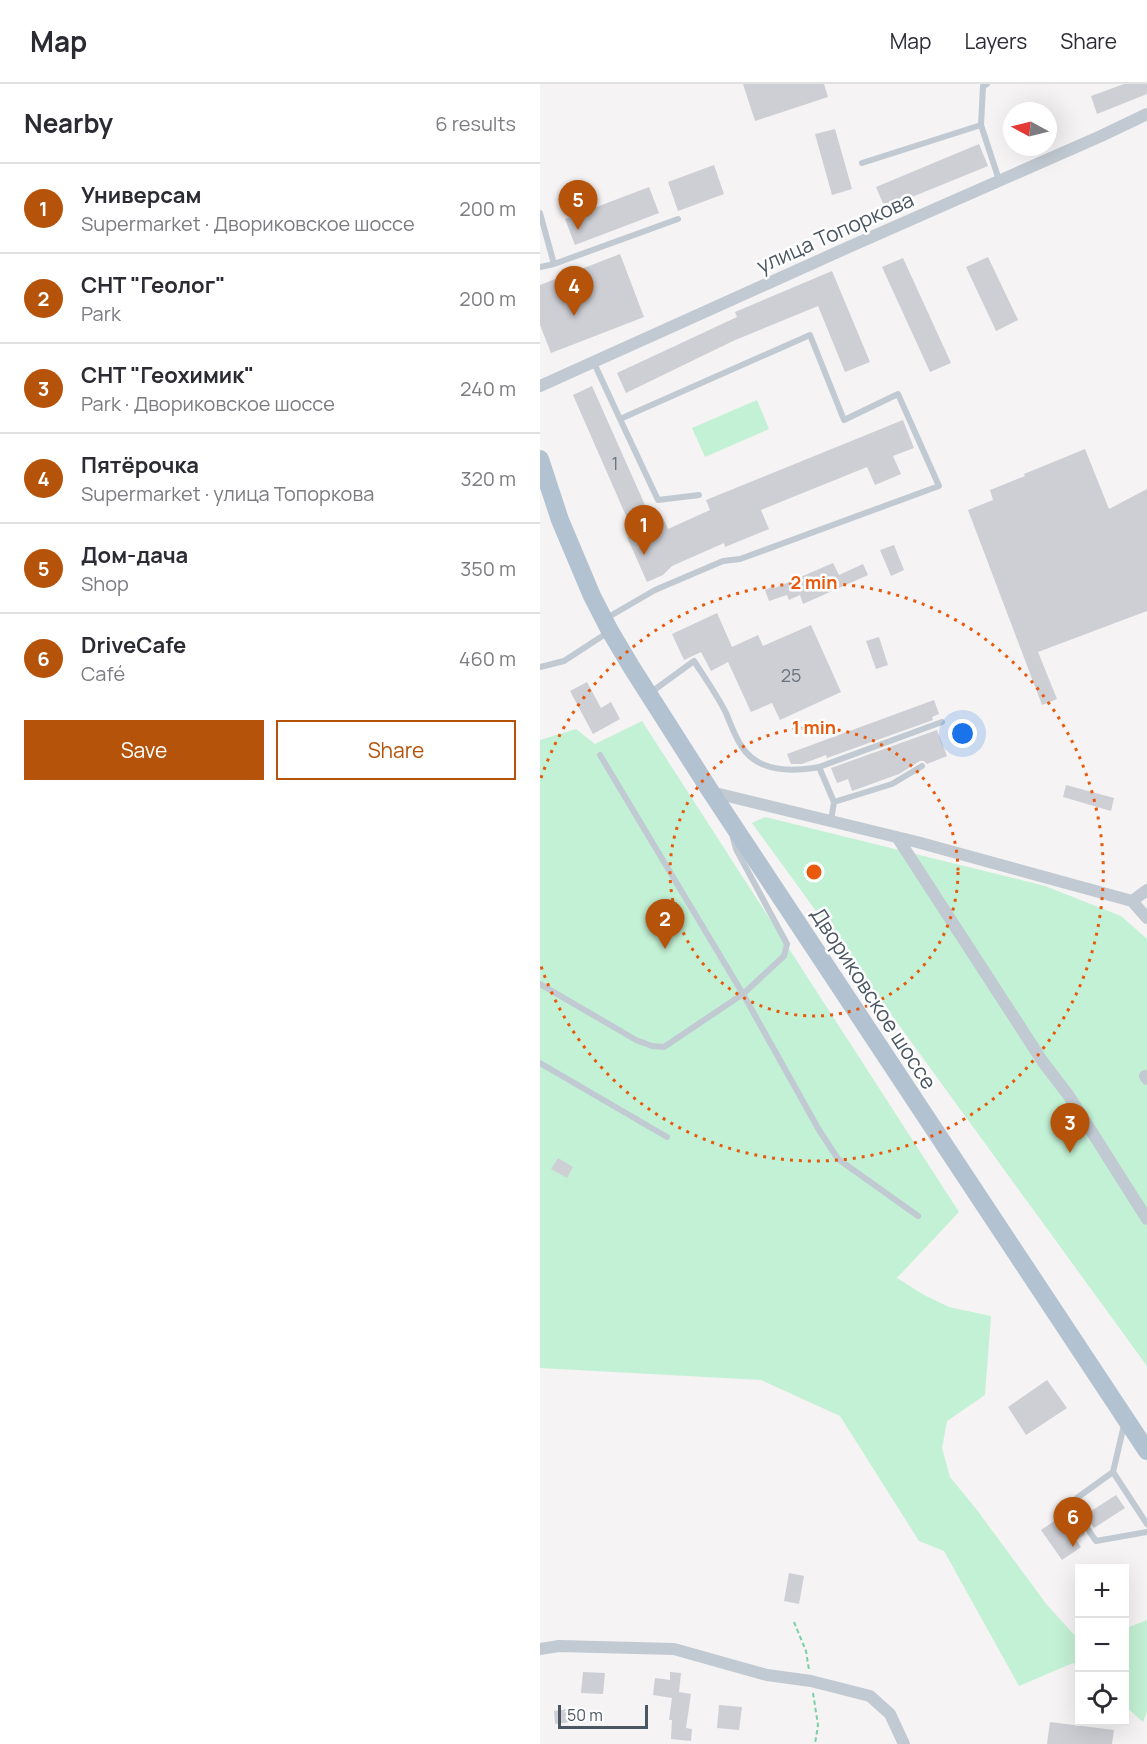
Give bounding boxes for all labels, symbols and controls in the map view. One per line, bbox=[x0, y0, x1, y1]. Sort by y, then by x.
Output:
text: Map bbox=[30, 22, 87, 60]
text: Map bbox=[890, 27, 931, 55]
text: Layers bbox=[964, 27, 1027, 55]
text: Share bbox=[1060, 27, 1117, 55]
north arrow bbox=[1003, 102, 1057, 156]
text: Nearby bbox=[24, 105, 113, 141]
text: 6 results bbox=[435, 110, 516, 137]
text: Универсам bbox=[81, 180, 201, 210]
pin: 5 bbox=[558, 180, 597, 230]
street label: улица Топоркова bbox=[752, 185, 918, 279]
text: 1 bbox=[39, 195, 48, 222]
text: 200 m bbox=[459, 195, 516, 222]
text: Supermarket · Двориковское шоссе bbox=[81, 210, 415, 237]
pin: 4 bbox=[555, 266, 594, 316]
text: СНТ "Геолог" bbox=[81, 270, 226, 300]
text: 2 bbox=[38, 285, 49, 312]
text: 200 m bbox=[459, 285, 516, 312]
text: Park bbox=[81, 300, 121, 327]
text: СНТ "Геохимик" bbox=[81, 360, 254, 390]
text: 3 bbox=[38, 375, 49, 402]
text: 240 m bbox=[460, 375, 516, 402]
text: Park · Двориковское шоссе bbox=[81, 390, 335, 417]
text: Пятёрочка bbox=[81, 450, 199, 480]
house number: 1 bbox=[611, 451, 619, 475]
text: 4 bbox=[37, 465, 50, 492]
text: 320 m bbox=[460, 465, 516, 492]
text: Supermarket · улица Топоркова bbox=[81, 480, 374, 507]
pin: 1 bbox=[624, 506, 664, 555]
text: Дом-дача bbox=[81, 540, 188, 570]
text: 5 bbox=[38, 555, 49, 582]
text: 350 m bbox=[460, 555, 516, 582]
text: Shop bbox=[81, 570, 129, 597]
text: 2 min bbox=[791, 570, 837, 594]
text: DriveCafe bbox=[81, 630, 186, 660]
text: 6 bbox=[37, 645, 50, 672]
text: 460 m bbox=[459, 645, 516, 672]
text: Café bbox=[81, 660, 125, 687]
house number: 25 bbox=[781, 663, 801, 687]
text: 1 min bbox=[792, 715, 836, 739]
your location bbox=[948, 719, 977, 748]
button: Save bbox=[24, 720, 264, 780]
button: Share bbox=[276, 720, 516, 780]
centre of rings bbox=[804, 862, 824, 882]
pin: 2 bbox=[646, 900, 684, 949]
street label: Двориковское шоссе bbox=[805, 902, 943, 1094]
pin: 3 bbox=[1050, 1104, 1090, 1153]
pin: 6 bbox=[1054, 1498, 1092, 1547]
map controls bbox=[1075, 1564, 1129, 1726]
button: + bbox=[1075, 1564, 1129, 1618]
button: − bbox=[1075, 1618, 1129, 1672]
button: locate bbox=[1075, 1672, 1129, 1726]
scale bar bbox=[558, 1702, 648, 1730]
text: 50 m bbox=[567, 1704, 603, 1726]

